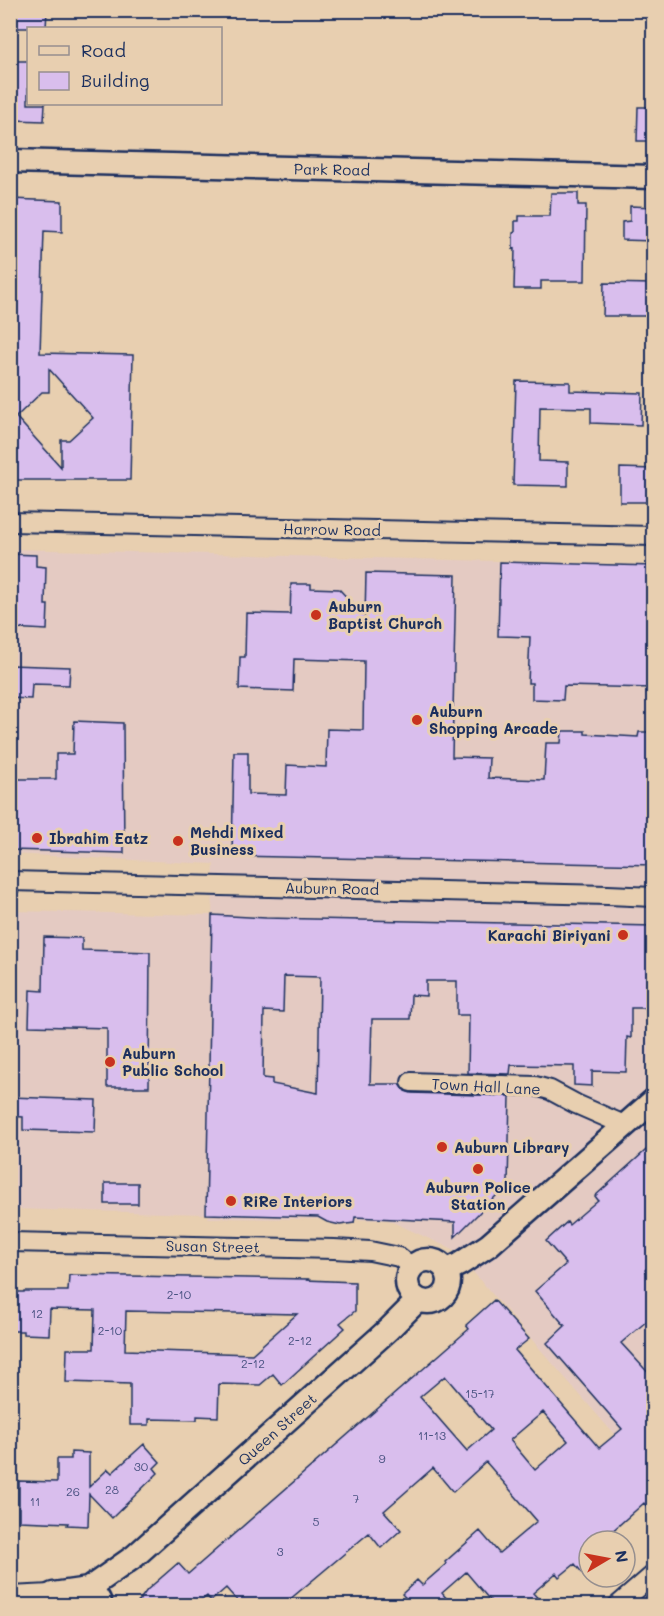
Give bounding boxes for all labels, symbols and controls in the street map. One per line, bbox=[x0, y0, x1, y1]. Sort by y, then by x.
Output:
legend bbox=[27, 27, 222, 105]
text: Road bbox=[81, 38, 126, 62]
text: Building bbox=[81, 68, 149, 92]
street label: Park Road bbox=[294, 158, 370, 180]
street label: Harrow Road bbox=[283, 518, 381, 540]
place label: Auburn Baptist Church bbox=[328, 596, 442, 633]
marker: Auburn Baptist Church bbox=[309, 608, 323, 622]
place label: Auburn Shopping Arcade bbox=[429, 701, 558, 738]
marker: Auburn Shopping Arcade bbox=[410, 713, 424, 727]
place label: Mehdi Mixed Business bbox=[190, 822, 284, 859]
place label: Ibrahim Eatz bbox=[49, 828, 149, 848]
marker: Ibrahim Eatz bbox=[30, 831, 44, 845]
marker: Mehdi Mixed Business bbox=[171, 834, 185, 848]
street label: Auburn Road bbox=[285, 877, 379, 899]
place label: Karachi Biriyani bbox=[488, 925, 611, 945]
marker: Karachi Biriyani bbox=[616, 928, 630, 942]
place label: Auburn Public School bbox=[122, 1043, 223, 1080]
marker: Auburn Public School bbox=[103, 1055, 117, 1069]
street label: Town Hall Lane bbox=[431, 1073, 541, 1099]
place label: Auburn Library bbox=[454, 1137, 569, 1157]
marker: Auburn Library bbox=[435, 1140, 449, 1154]
marker: Auburn Police Station bbox=[471, 1162, 485, 1176]
place label: Auburn Police Station bbox=[425, 1177, 531, 1214]
place label: RiRe Interiors bbox=[243, 1191, 352, 1211]
marker: RiRe Interiors bbox=[224, 1194, 238, 1208]
street label: Susan Street bbox=[166, 1235, 260, 1257]
house number: 2-10 bbox=[167, 1286, 192, 1302]
house number: 12 bbox=[31, 1305, 43, 1321]
house number: 2-10 bbox=[98, 1322, 123, 1338]
house number: 2-12 bbox=[288, 1332, 312, 1348]
house number: 2-12 bbox=[241, 1355, 265, 1371]
house number: 15-17 bbox=[465, 1385, 495, 1401]
street label: Queen Street bbox=[233, 1388, 321, 1470]
house number: 11-13 bbox=[418, 1427, 446, 1443]
house number: 9 bbox=[378, 1450, 386, 1466]
house number: 30 bbox=[134, 1458, 149, 1474]
house number: 28 bbox=[105, 1481, 119, 1497]
house number: 26 bbox=[66, 1483, 80, 1499]
house number: 7 bbox=[353, 1490, 360, 1506]
house number: 11 bbox=[30, 1493, 40, 1509]
house number: 5 bbox=[313, 1513, 320, 1529]
north arrow bbox=[577, 1529, 637, 1589]
house number: 3 bbox=[276, 1543, 284, 1559]
text: N bbox=[611, 1548, 634, 1564]

